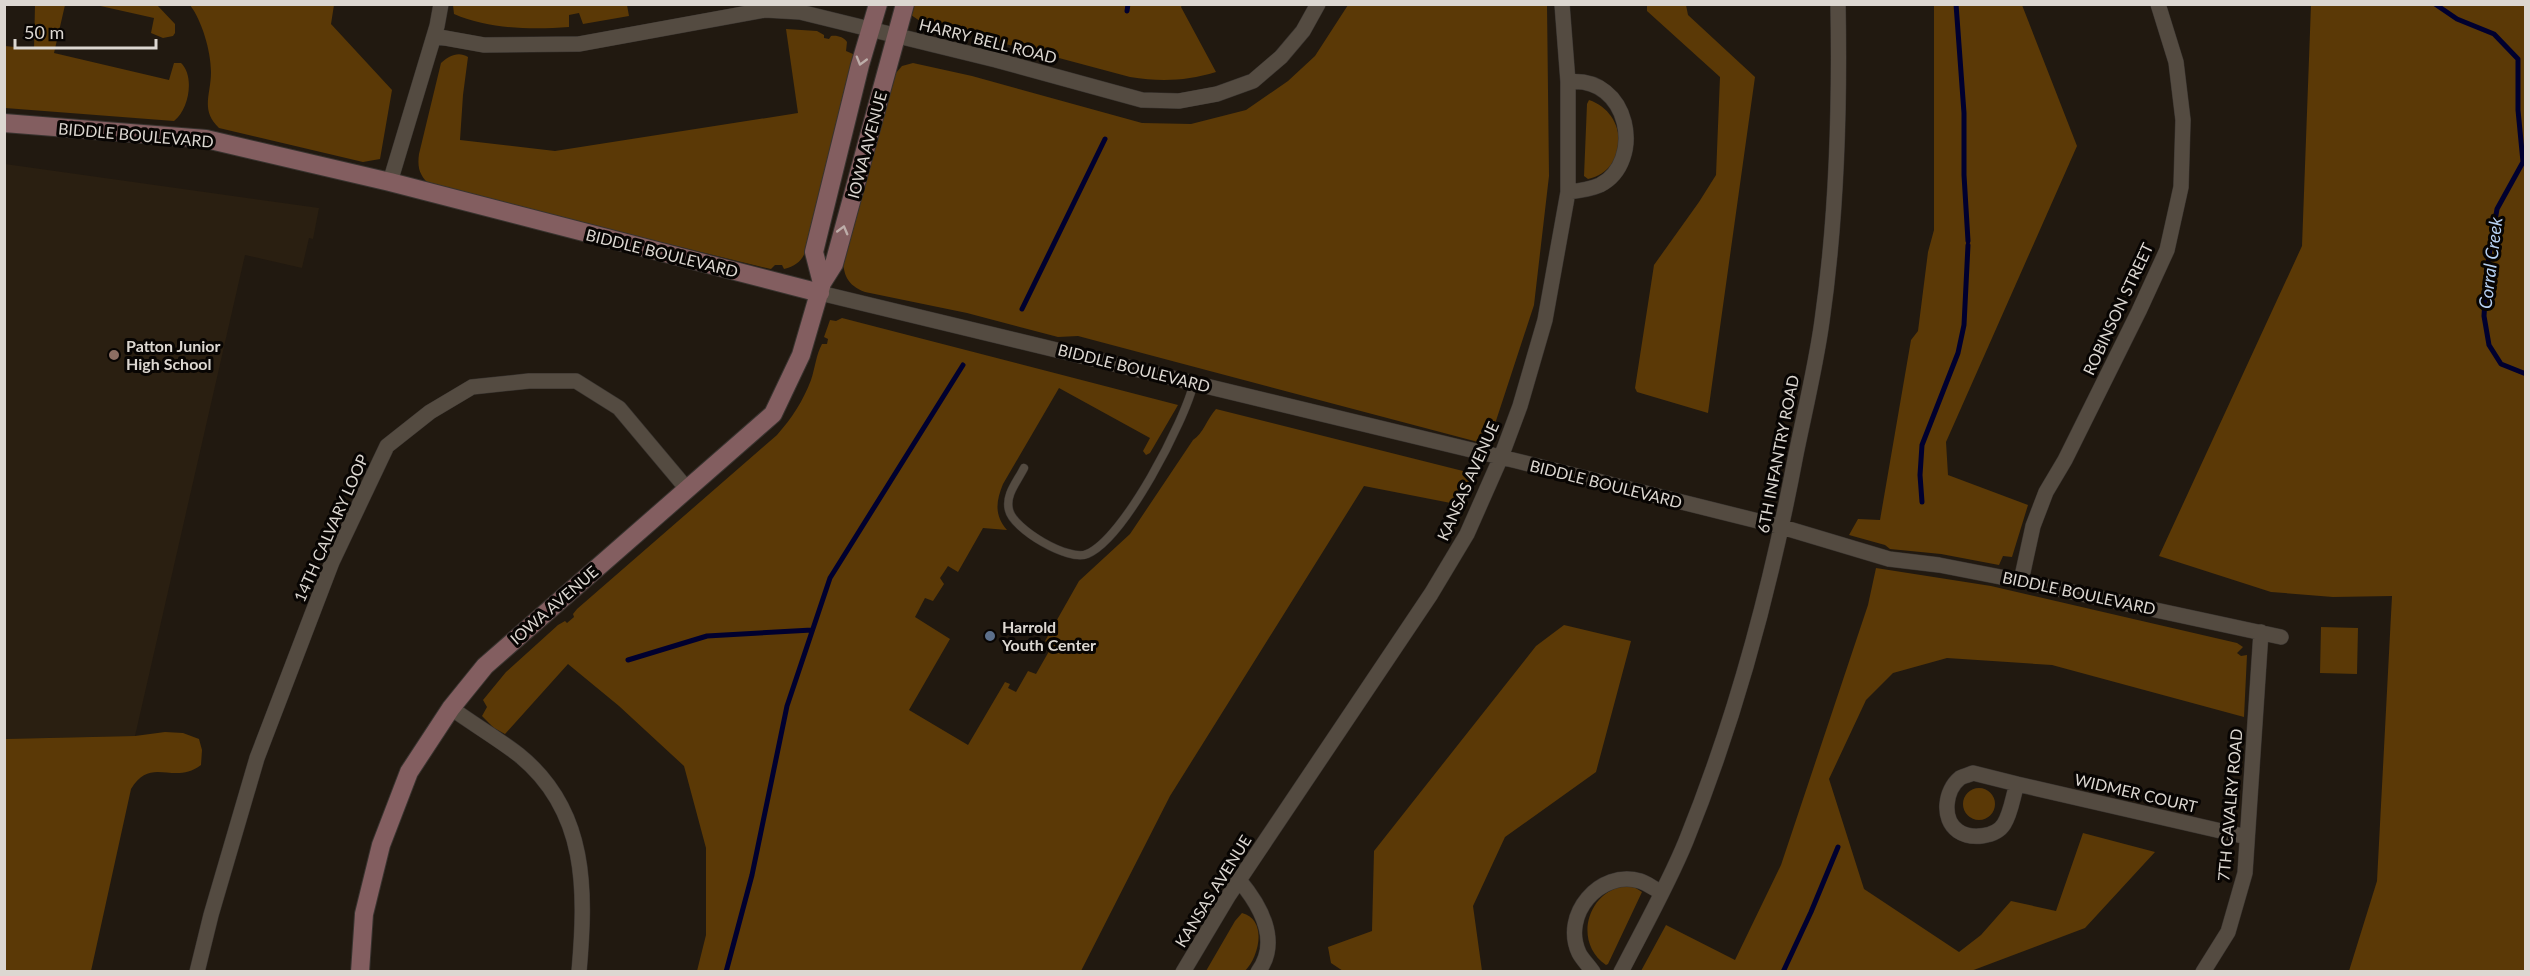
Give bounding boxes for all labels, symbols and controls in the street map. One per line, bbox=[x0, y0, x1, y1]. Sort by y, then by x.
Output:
scale bar bbox=[15, 12, 156, 50]
street label: HARRY BELL ROAD bbox=[917, 14, 1059, 67]
text: 50 m bbox=[24, 21, 64, 43]
one-way arrow bbox=[856, 55, 868, 65]
street label: IOWA AVENUE bbox=[843, 89, 890, 201]
street label: BIDDLE BOULEVARD bbox=[57, 118, 215, 151]
water label: Corral Creek bbox=[2473, 215, 2507, 310]
street label: BIDDLE BOULEVARD bbox=[584, 224, 740, 281]
one-way arrow bbox=[836, 225, 849, 235]
street label: ROBINSON STREET bbox=[2079, 239, 2157, 378]
place label: Patton Junior High School bbox=[126, 336, 220, 373]
street label: BIDDLE BOULEVARD bbox=[1056, 339, 1212, 396]
marker: Patton Junior High School bbox=[107, 348, 121, 362]
street label: 6TH INFANTRY ROAD bbox=[1753, 373, 1802, 535]
street label: KANSAS AVENUE bbox=[1433, 418, 1502, 543]
street label: 14TH CALVARY LOOP bbox=[289, 451, 372, 604]
street label: BIDDLE BOULEVARD bbox=[1528, 455, 1684, 512]
street label: IOWA AVENUE bbox=[506, 561, 601, 648]
street label: BIDDLE BOULEVARD bbox=[2001, 567, 2157, 618]
place label: Harrold Youth Center bbox=[1001, 617, 1096, 654]
marker: Harrold Youth Center bbox=[983, 629, 997, 643]
street label: 7TH CAVALRY ROAD bbox=[2213, 728, 2246, 882]
street label: WIDMER COURT bbox=[2073, 769, 2200, 816]
street label: KANSAS AVENUE bbox=[1170, 831, 1255, 950]

